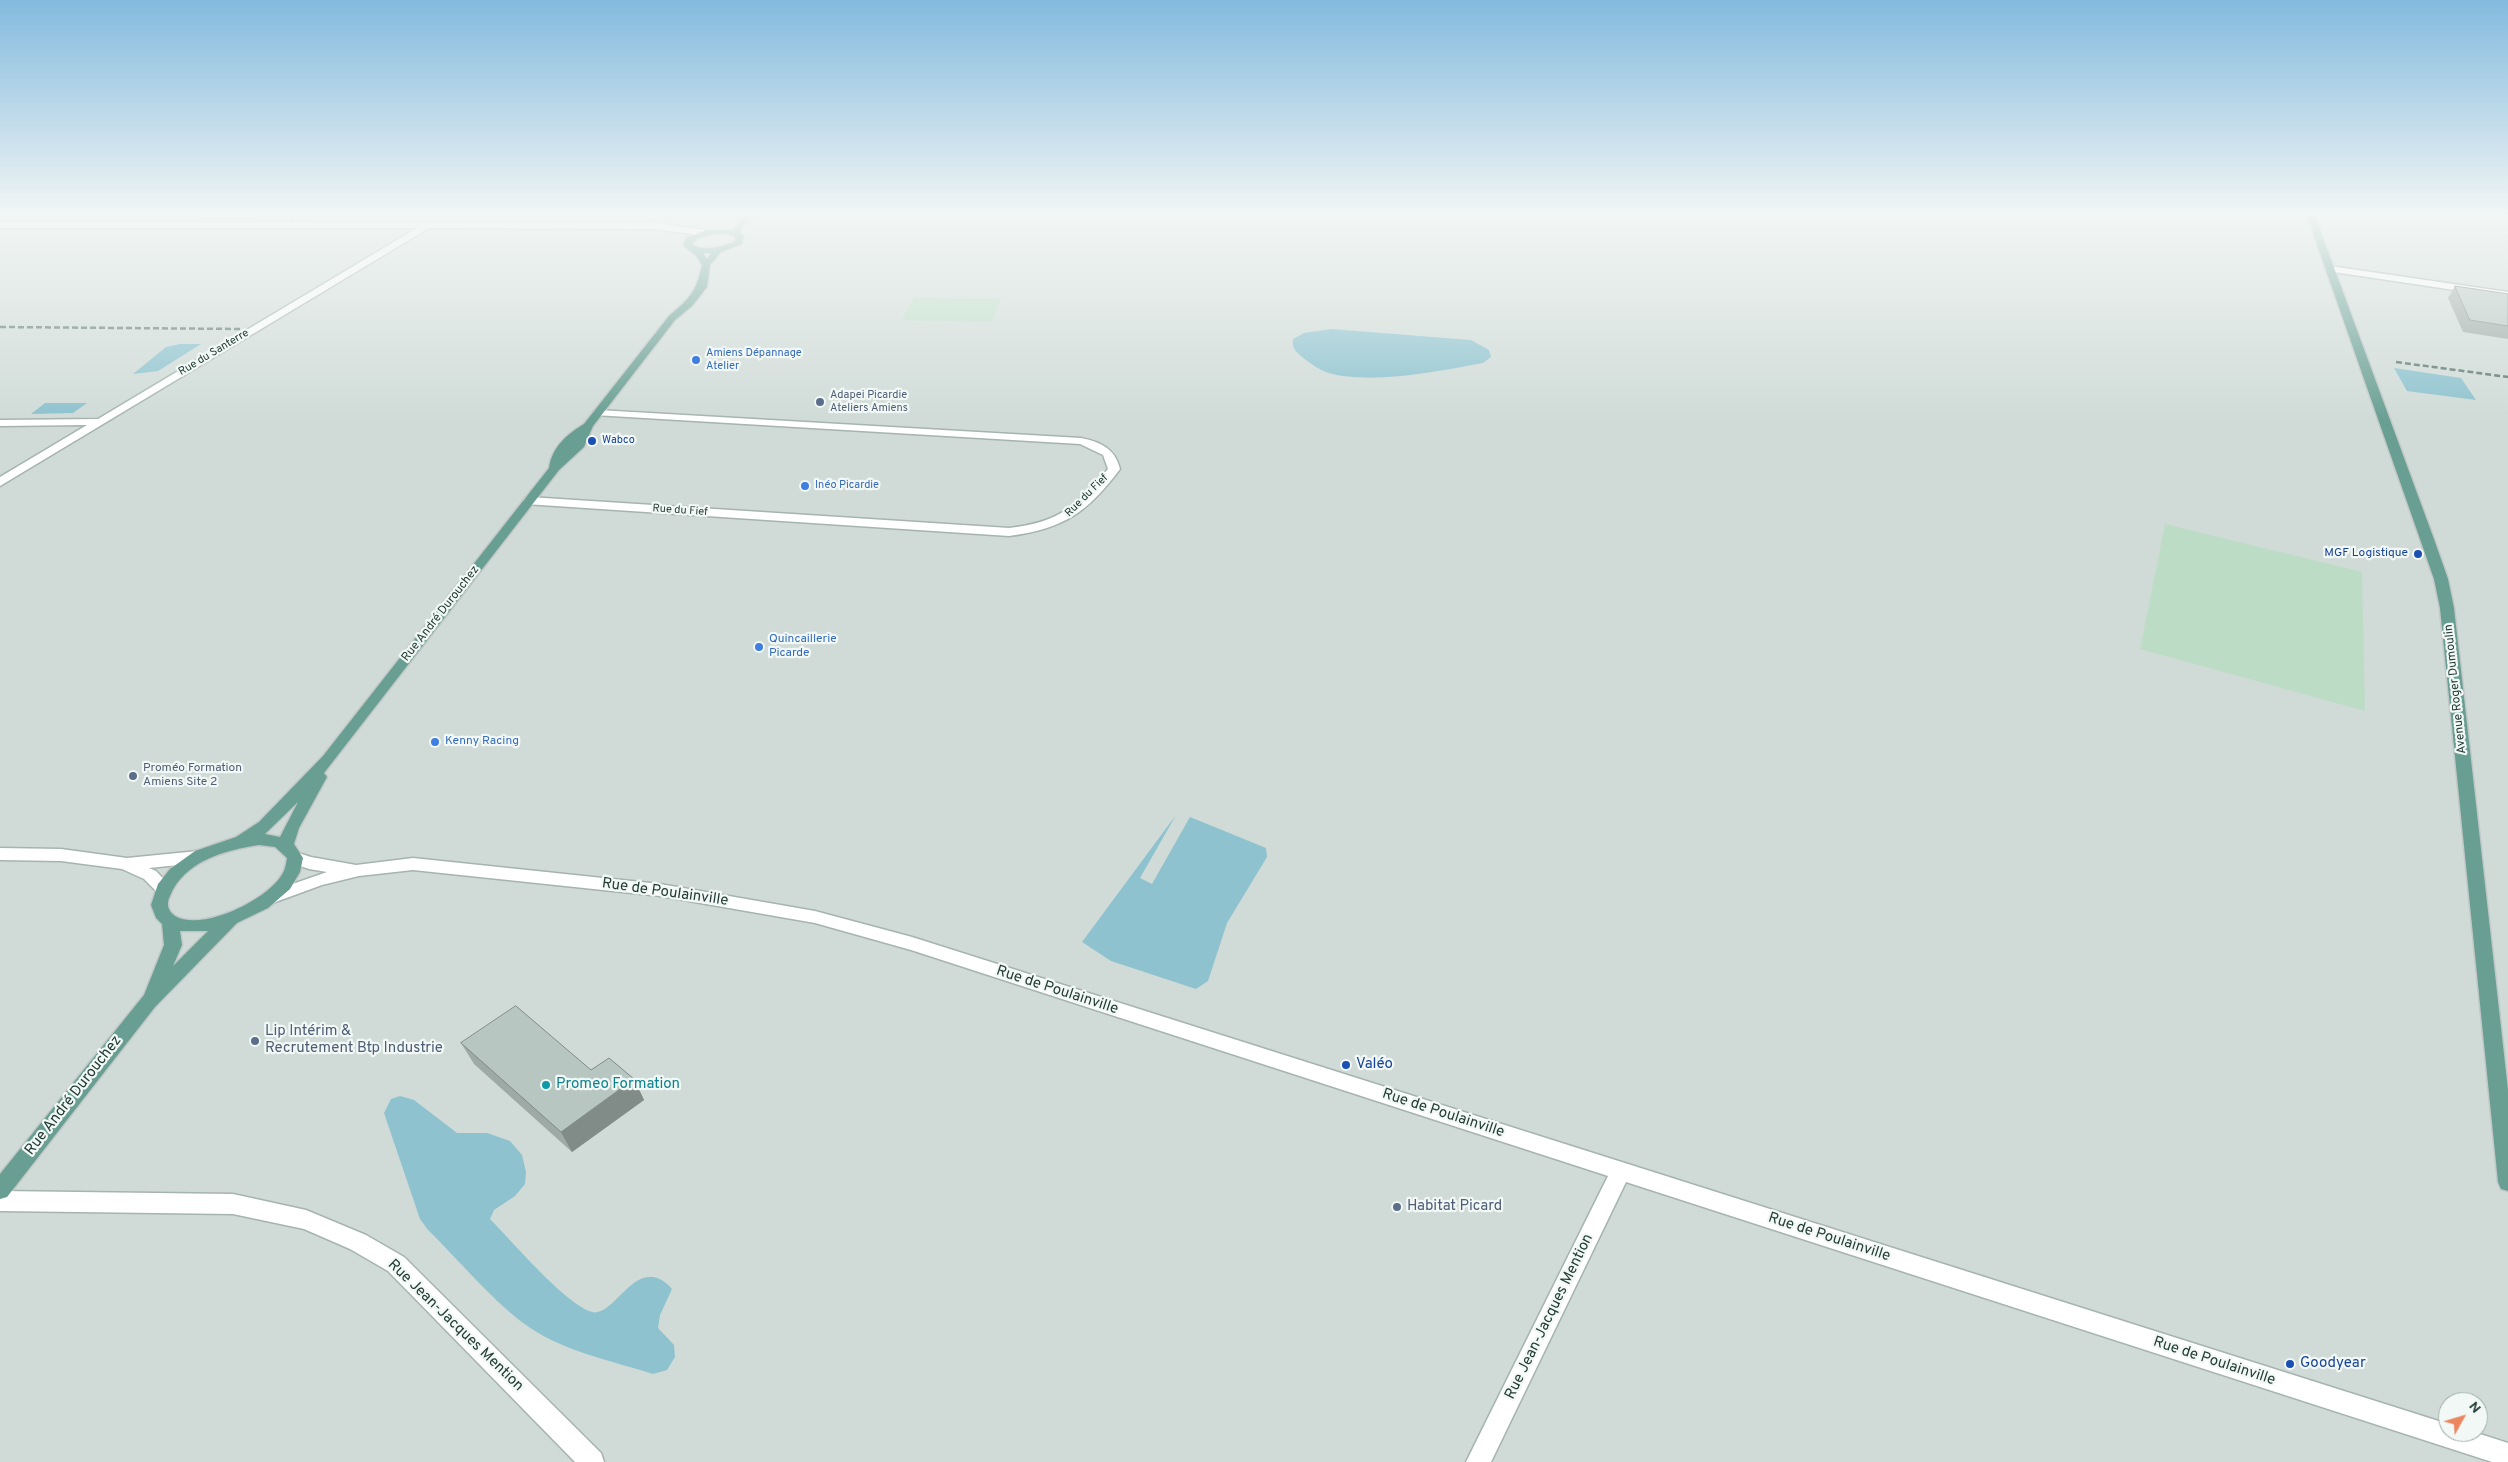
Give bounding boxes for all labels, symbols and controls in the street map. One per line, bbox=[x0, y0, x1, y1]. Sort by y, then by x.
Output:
street label: Rue du Santerre bbox=[177, 327, 251, 379]
place label: Amiens Dépannage Atelier bbox=[706, 347, 802, 373]
marker: Amiens Dépannage Atelier bbox=[690, 354, 702, 366]
place label: Adapei Picardie Ateliers Amiens bbox=[830, 389, 908, 415]
marker: Adapei Picardie Ateliers Amiens bbox=[814, 396, 826, 408]
place label: Wabco bbox=[602, 434, 635, 448]
marker: Wabco bbox=[586, 435, 598, 447]
street label: Rue du Fief bbox=[1063, 472, 1111, 520]
place label: Inéo Picardie bbox=[815, 479, 879, 493]
marker: Inéo Picardie bbox=[799, 480, 811, 492]
street label: Rue du Fief bbox=[652, 502, 708, 520]
place label: MGF Logistique bbox=[2324, 547, 2408, 561]
marker: MGF Logistique bbox=[2412, 548, 2424, 560]
street label: Rue André Durouchez bbox=[399, 563, 483, 665]
street label: Avenue Roger Dumoulin bbox=[2442, 624, 2470, 754]
place label: Quincaillerie Picarde bbox=[769, 633, 837, 661]
marker: Quincaillerie Picarde bbox=[753, 641, 765, 653]
place label: Kenny Racing bbox=[445, 735, 519, 749]
marker: Kenny Racing bbox=[429, 736, 441, 748]
place label: Proméo Formation Amiens Site 2 bbox=[143, 762, 242, 790]
marker: Proméo Formation Amiens Site 2 bbox=[127, 770, 139, 782]
street label: Rue de Poulainville bbox=[601, 875, 729, 911]
street label: Rue de Poulainville bbox=[994, 963, 1120, 1019]
place label: Lip Intérim & Recrutement Btp Industrie bbox=[265, 1023, 443, 1058]
street label: Rue André Durouchez bbox=[22, 1033, 126, 1159]
marker: Lip Intérim & Recrutement Btp Industrie bbox=[249, 1035, 261, 1047]
place label: Valéo bbox=[1356, 1056, 1393, 1074]
marker: Valéo bbox=[1340, 1059, 1352, 1071]
place label: Promeo Formation bbox=[556, 1076, 680, 1094]
marker: Promeo Formation bbox=[540, 1079, 552, 1091]
street label: Rue de Poulainville bbox=[1380, 1086, 1506, 1142]
place label: Habitat Picard bbox=[1407, 1198, 1502, 1216]
marker: Habitat Picard bbox=[1391, 1201, 1403, 1213]
street label: Rue de Poulainville bbox=[1766, 1210, 1892, 1266]
street label: Rue Jean-Jacques Mention bbox=[1502, 1231, 1598, 1403]
street label: Rue Jean-Jacques Mention bbox=[383, 1256, 527, 1396]
street label: Rue de Poulainville bbox=[2151, 1334, 2277, 1390]
place label: Goodyear bbox=[2300, 1355, 2366, 1373]
marker: Goodyear bbox=[2284, 1358, 2296, 1370]
north arrow bbox=[2438, 1392, 2488, 1442]
text: N bbox=[2464, 1399, 2484, 1417]

